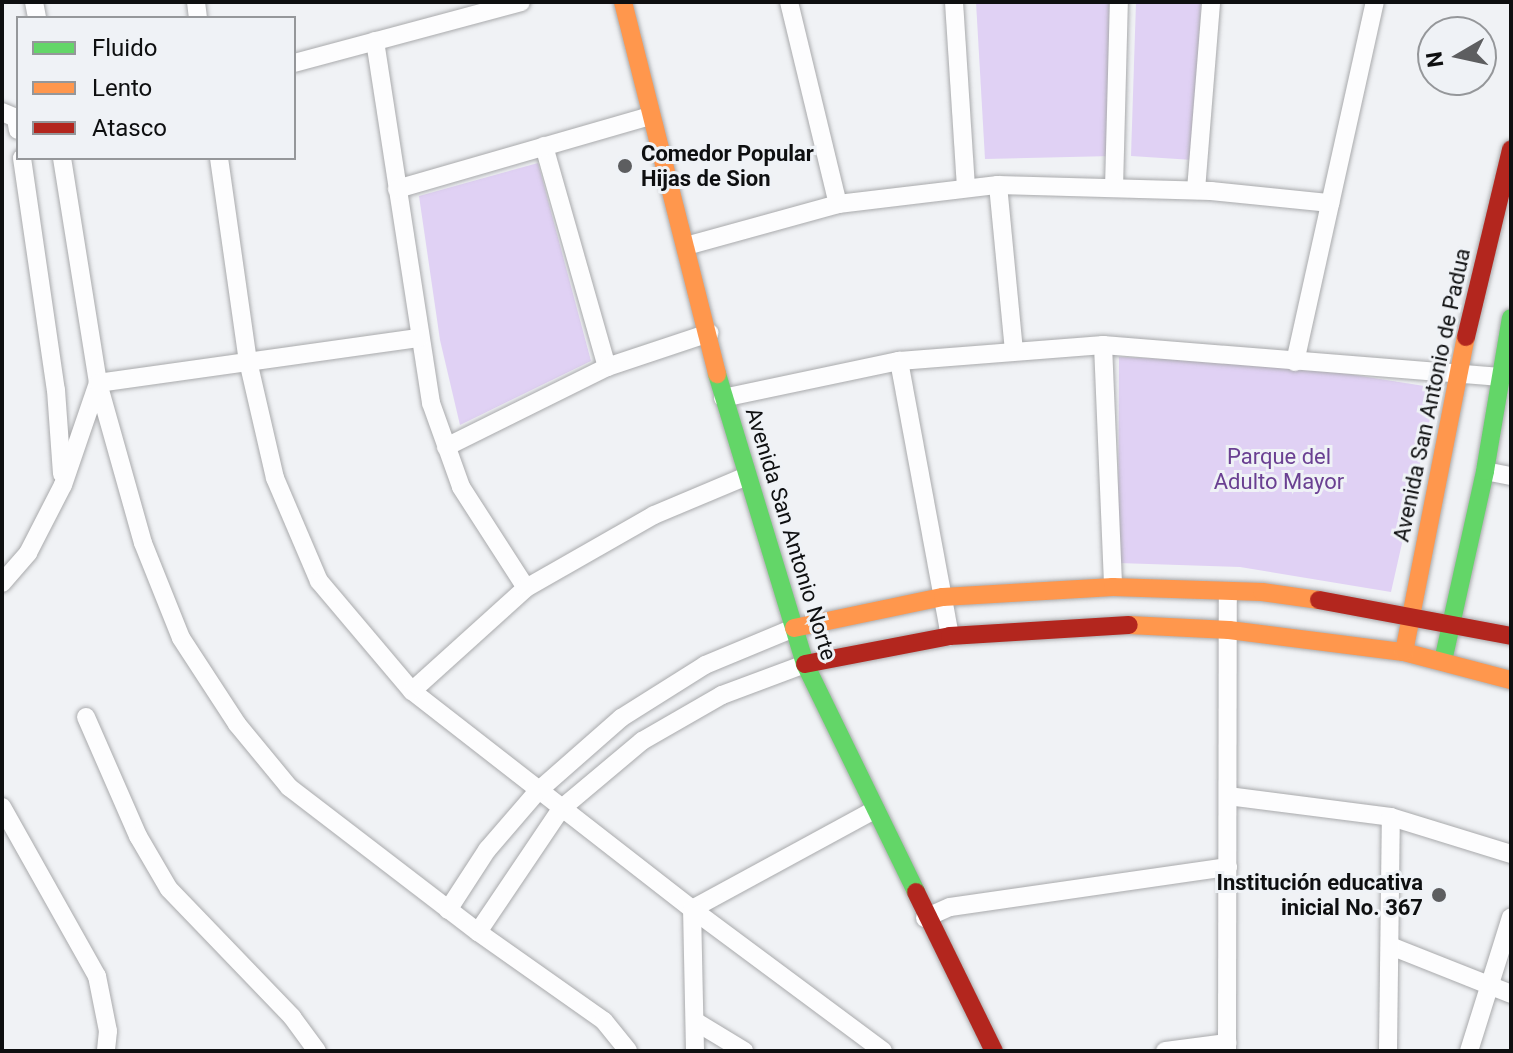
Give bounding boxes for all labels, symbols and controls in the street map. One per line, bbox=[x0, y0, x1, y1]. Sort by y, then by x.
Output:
legend bbox=[16, 16, 296, 160]
north arrow bbox=[1417, 16, 1497, 96]
text: Fluido bbox=[92, 34, 157, 62]
text: N bbox=[1421, 50, 1448, 69]
text: Lento bbox=[92, 74, 152, 102]
text: Atasco bbox=[92, 114, 167, 142]
place label: Comedor Popular Hijas de Sion bbox=[641, 140, 814, 192]
marker: Comedor Popular Hijas de Sion bbox=[616, 157, 634, 175]
street label: Avenida San Antonio de Padua bbox=[1388, 246, 1476, 544]
street label: Avenida San Antonio Norte bbox=[740, 405, 842, 663]
park label: Parque del Adulto Mayor bbox=[1214, 443, 1344, 494]
place label: Institución educativa inicial No. 367 bbox=[1217, 869, 1423, 920]
marker: Institución educativa inicial No. 367 bbox=[1430, 886, 1448, 904]

